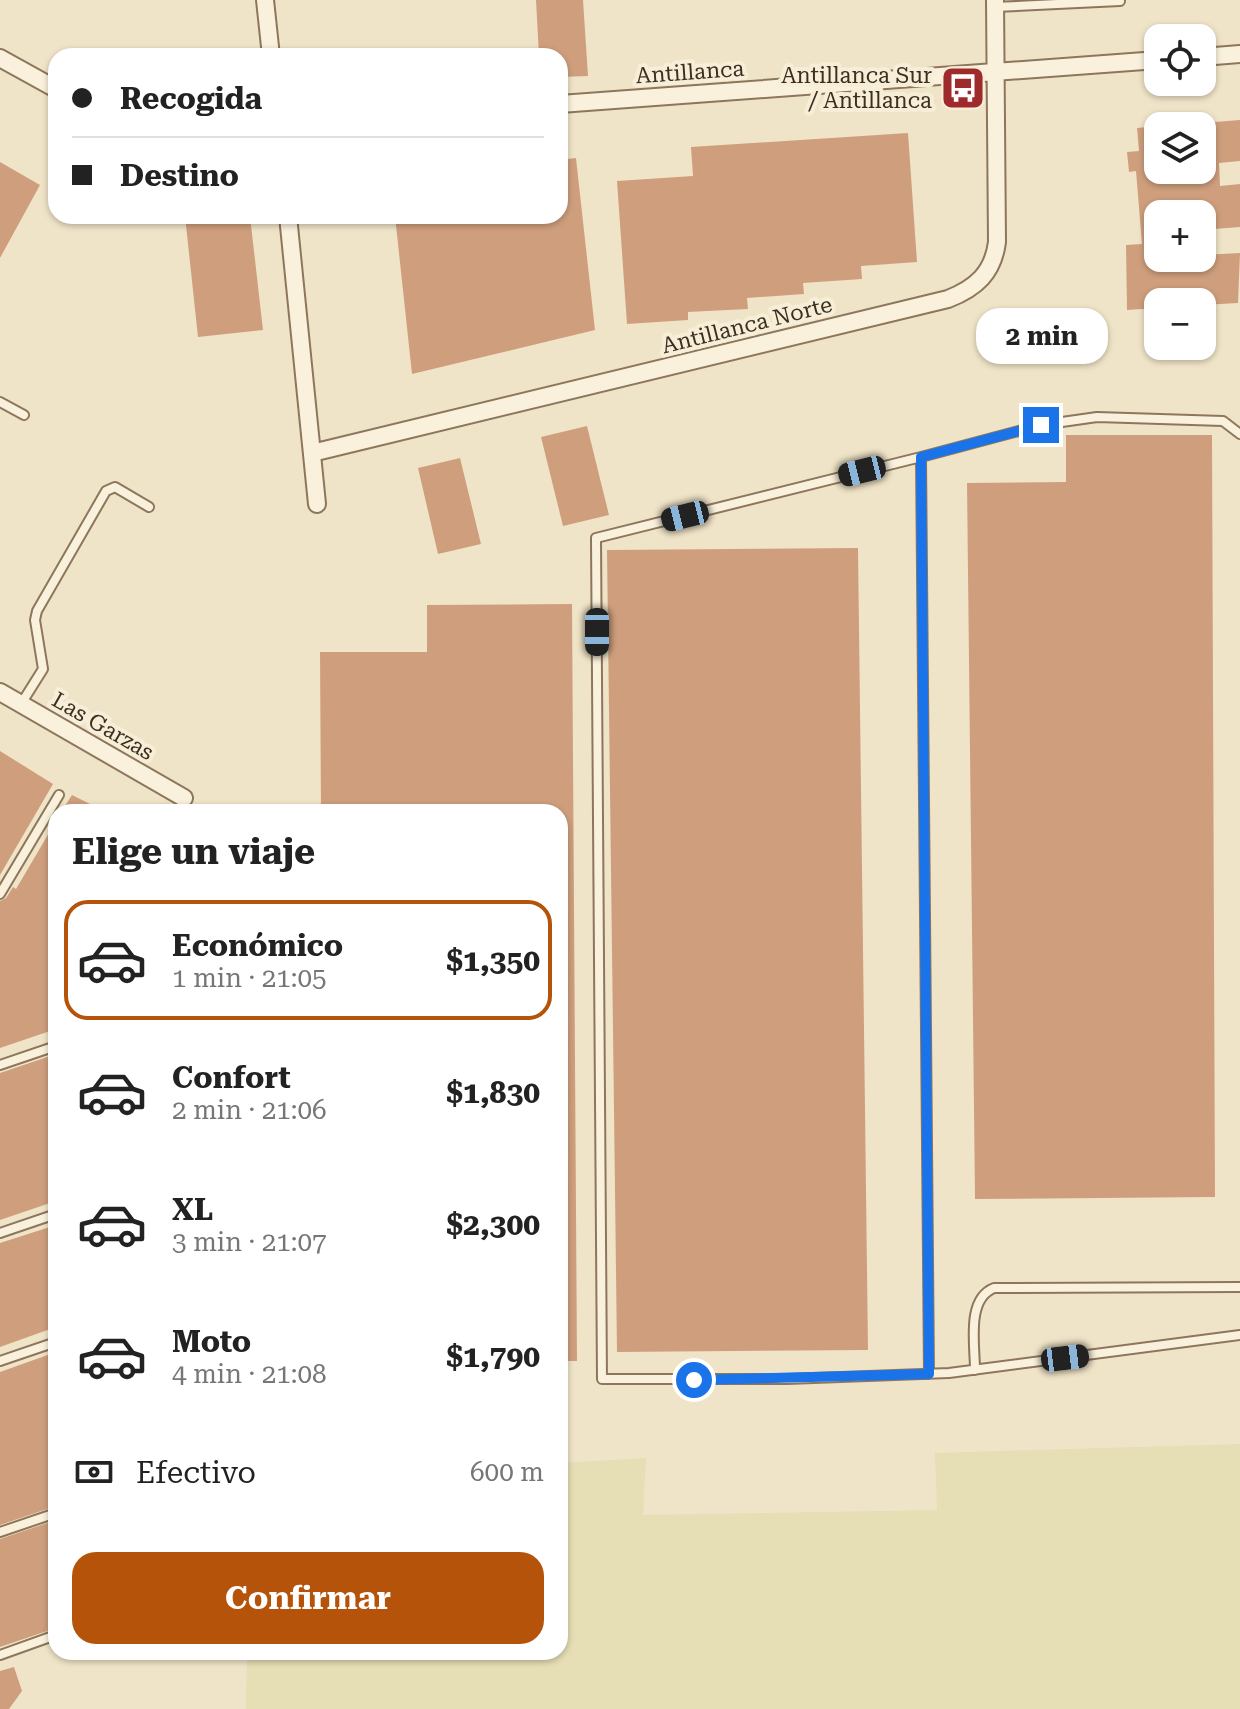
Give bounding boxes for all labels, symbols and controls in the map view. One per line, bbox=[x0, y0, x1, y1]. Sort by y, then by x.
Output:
map controls bbox=[1144, 24, 1216, 360]
button: locate bbox=[1144, 24, 1216, 96]
street label: Antillanca bbox=[635, 56, 745, 88]
place label: Antillanca Sur / Antillanca bbox=[781, 63, 932, 113]
bus stop icon: Antillanca Sur / Antillanca bbox=[939, 64, 987, 112]
text: Recogida bbox=[120, 81, 262, 116]
button: layers bbox=[1144, 112, 1216, 184]
text: Destino bbox=[120, 158, 239, 193]
button: + bbox=[1144, 200, 1216, 272]
button: − bbox=[1144, 288, 1216, 360]
street label: Antillanca Norte bbox=[659, 292, 835, 358]
callout: 2 min bbox=[975, 309, 1107, 365]
text: 2 min bbox=[1006, 321, 1078, 351]
route end bbox=[1023, 407, 1059, 443]
car bbox=[836, 454, 888, 488]
car bbox=[659, 499, 711, 533]
car bbox=[585, 608, 609, 656]
street label: Las Garzas bbox=[48, 687, 158, 765]
text: Elige un viaje bbox=[72, 831, 315, 873]
icon: car bbox=[76, 924, 148, 996]
text: Económico bbox=[172, 928, 343, 963]
text: $1,350 bbox=[446, 943, 540, 978]
text: 1 min · 21:05 bbox=[172, 963, 327, 993]
icon: car bbox=[76, 1056, 148, 1128]
text: Confort bbox=[172, 1060, 291, 1095]
text: $1,830 bbox=[446, 1075, 540, 1110]
text: 2 min · 21:06 bbox=[172, 1095, 327, 1125]
icon: car bbox=[76, 1188, 148, 1260]
text: XL bbox=[172, 1192, 213, 1227]
text: $2,300 bbox=[446, 1207, 540, 1242]
text: 3 min · 21:07 bbox=[172, 1227, 327, 1257]
icon: car bbox=[76, 1320, 148, 1392]
text: Moto bbox=[172, 1324, 251, 1359]
text: $1,790 bbox=[446, 1339, 540, 1374]
car bbox=[1040, 1343, 1090, 1373]
text: 4 min · 21:08 bbox=[172, 1359, 327, 1389]
route start bbox=[676, 1362, 712, 1398]
icon: cash bbox=[72, 1450, 116, 1494]
text: Efectivo bbox=[136, 1455, 256, 1490]
text: 600 m bbox=[470, 1457, 544, 1487]
button: Confirmar bbox=[72, 1552, 544, 1644]

